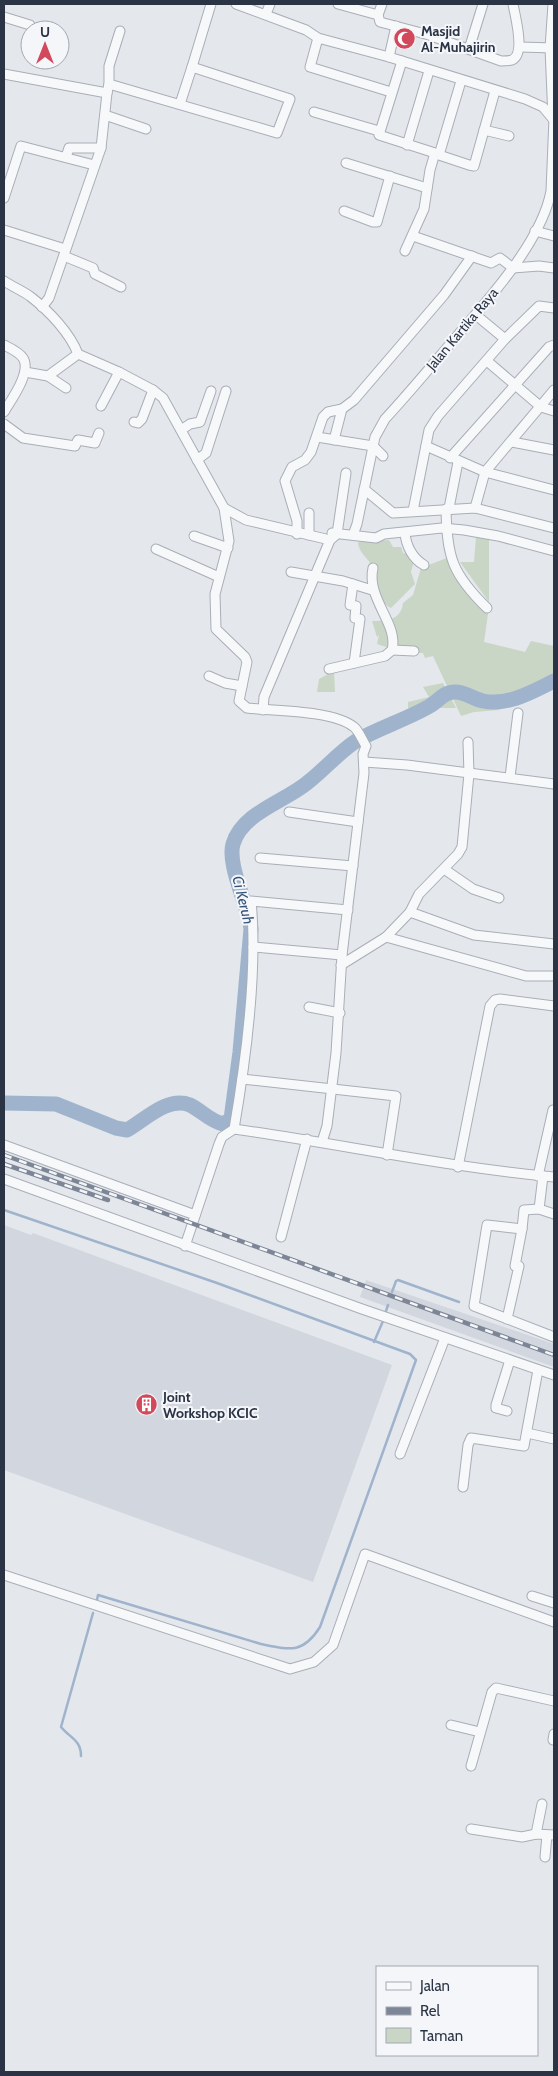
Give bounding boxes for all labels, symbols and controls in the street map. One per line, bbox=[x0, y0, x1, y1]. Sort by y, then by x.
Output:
north arrow bbox=[20, 20, 70, 70]
place label: Masjid Al-Muhajirin bbox=[421, 22, 496, 56]
text: U bbox=[40, 23, 50, 41]
mosque icon: Masjid Al-Muhajirin bbox=[393, 27, 417, 51]
street label: Jalan Kartika Raya bbox=[422, 284, 502, 375]
water label: Ci Keruh bbox=[228, 874, 258, 926]
place label: Joint Workshop KCIC bbox=[162, 1388, 258, 1422]
building icon: Joint Workshop KCIC bbox=[135, 1393, 159, 1417]
legend bbox=[376, 1966, 538, 2056]
text: Jalan bbox=[419, 1977, 450, 1995]
text: Rel bbox=[420, 2002, 440, 2020]
text: Taman bbox=[420, 2027, 463, 2045]

